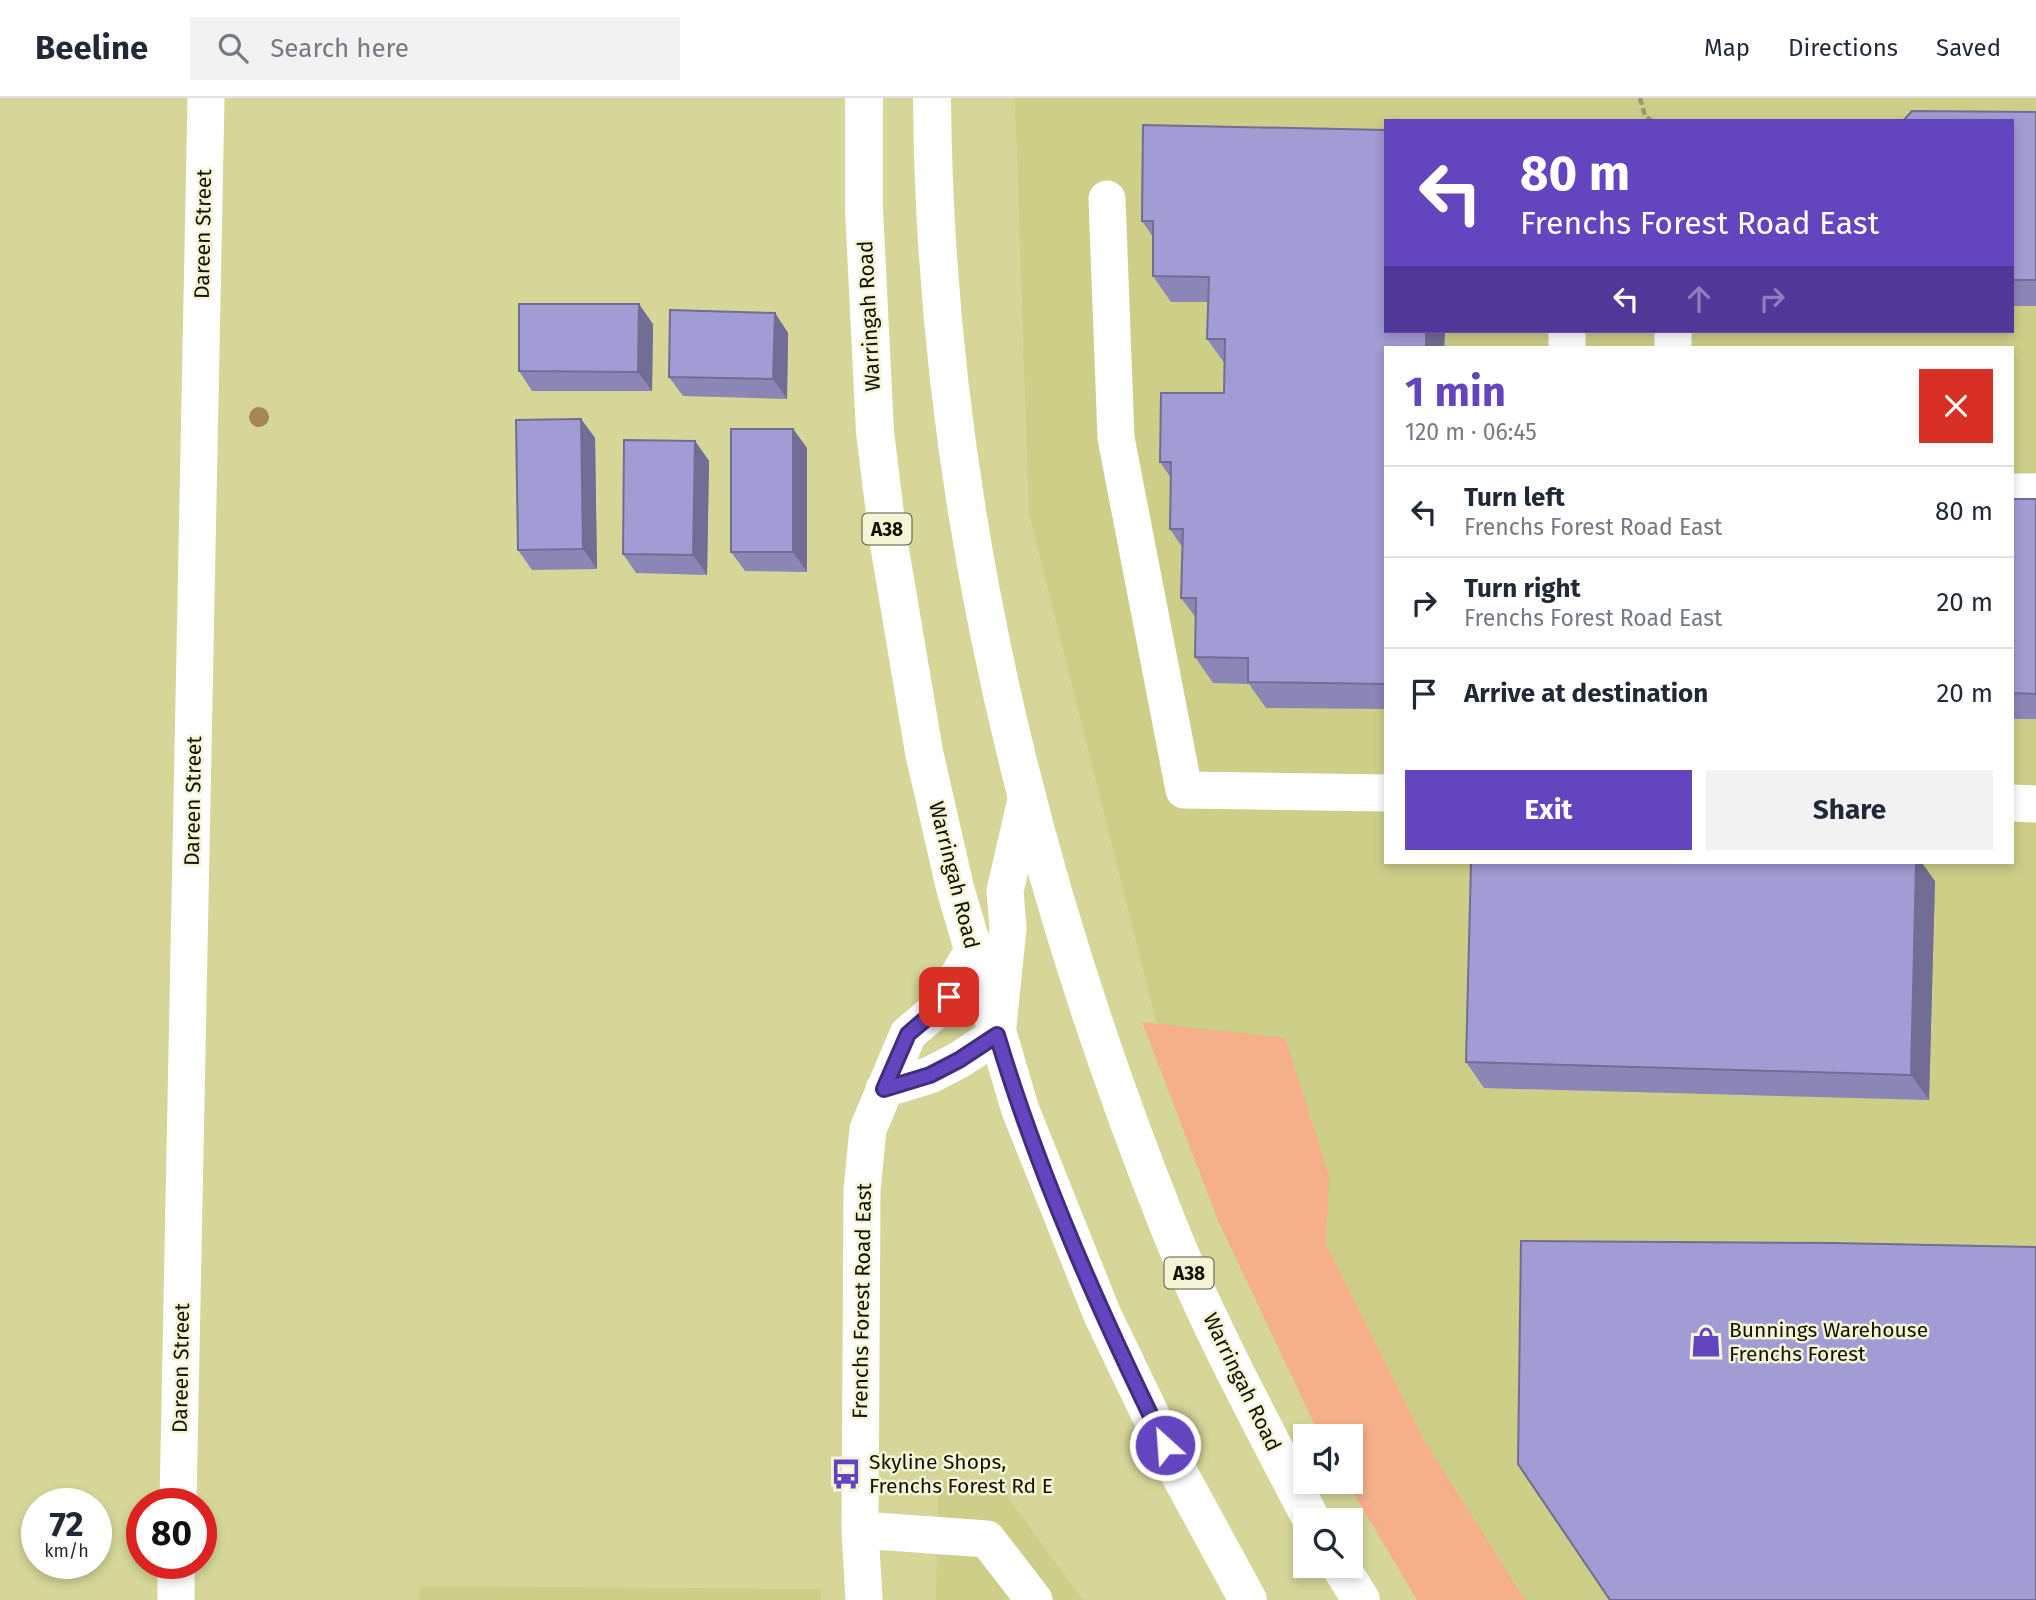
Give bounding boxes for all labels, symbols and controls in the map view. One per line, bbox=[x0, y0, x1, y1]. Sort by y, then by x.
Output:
search box bbox=[190, 17, 680, 80]
text: Beeline bbox=[35, 28, 148, 68]
icon: search bbox=[214, 29, 252, 67]
text: Search here bbox=[270, 33, 409, 64]
text: Map bbox=[1704, 34, 1750, 62]
text: Directions bbox=[1788, 34, 1898, 62]
text: Saved bbox=[1936, 34, 2001, 62]
text: 80 m bbox=[1520, 144, 1630, 203]
icon: left bbox=[1405, 147, 1496, 238]
street label: Dareen Street bbox=[189, 168, 217, 299]
text: Frenchs Forest Road East bbox=[1520, 204, 1879, 242]
street label: Warringah Road bbox=[852, 240, 886, 392]
icon: left bbox=[1607, 280, 1645, 318]
icon: ahead bbox=[1680, 280, 1718, 318]
icon: right bbox=[1753, 280, 1791, 318]
text: 1 min bbox=[1405, 367, 1506, 417]
button: close bbox=[1919, 369, 1993, 443]
text: 120 m · 06:45 bbox=[1405, 418, 1537, 446]
text: Turn left bbox=[1464, 482, 1565, 513]
icon: left bbox=[1405, 493, 1443, 531]
text: 80 m bbox=[1935, 496, 1993, 527]
text: Frenchs Forest Road East bbox=[1464, 513, 1722, 541]
road number: A38 bbox=[862, 514, 912, 544]
text: Turn right bbox=[1464, 573, 1581, 604]
icon: right bbox=[1405, 584, 1443, 622]
text: 20 m bbox=[1936, 587, 1993, 618]
text: Frenchs Forest Road East bbox=[1464, 604, 1722, 632]
icon: arrive bbox=[1405, 675, 1443, 713]
text: Arrive at destination bbox=[1464, 678, 1708, 709]
text: 20 m bbox=[1936, 678, 1993, 709]
street label: Dareen Street bbox=[179, 735, 207, 866]
button: Exit bbox=[1405, 770, 1692, 850]
button: Share bbox=[1706, 770, 1993, 850]
street label: Warringah Road bbox=[923, 799, 985, 951]
pin bbox=[919, 967, 979, 1027]
icon: arrive bbox=[930, 978, 968, 1016]
street label: Frenchs Forest Road East bbox=[847, 1182, 877, 1419]
road number: A38 bbox=[1164, 1258, 1214, 1288]
street label: Dareen Street bbox=[167, 1302, 195, 1433]
street label: Warringah Road bbox=[1197, 1309, 1287, 1455]
place label: Bunnings Warehouse Frenchs Forest bbox=[1729, 1317, 1928, 1367]
shop icon: Bunnings Warehouse Frenchs Forest bbox=[1689, 1325, 1723, 1359]
position arrow bbox=[1128, 1408, 1202, 1482]
map controls bbox=[1293, 1424, 1363, 1578]
button: sound bbox=[1293, 1424, 1363, 1494]
place label: Skyline Shops, Frenchs Forest Rd E bbox=[869, 1449, 1053, 1499]
bus stop icon: Skyline Shops, Frenchs Forest Rd E bbox=[829, 1457, 863, 1491]
speed limit sign: 80 bbox=[126, 1488, 217, 1579]
text: 72 bbox=[49, 1503, 84, 1545]
button: search bbox=[1293, 1508, 1363, 1578]
text: km/h bbox=[44, 1540, 89, 1562]

